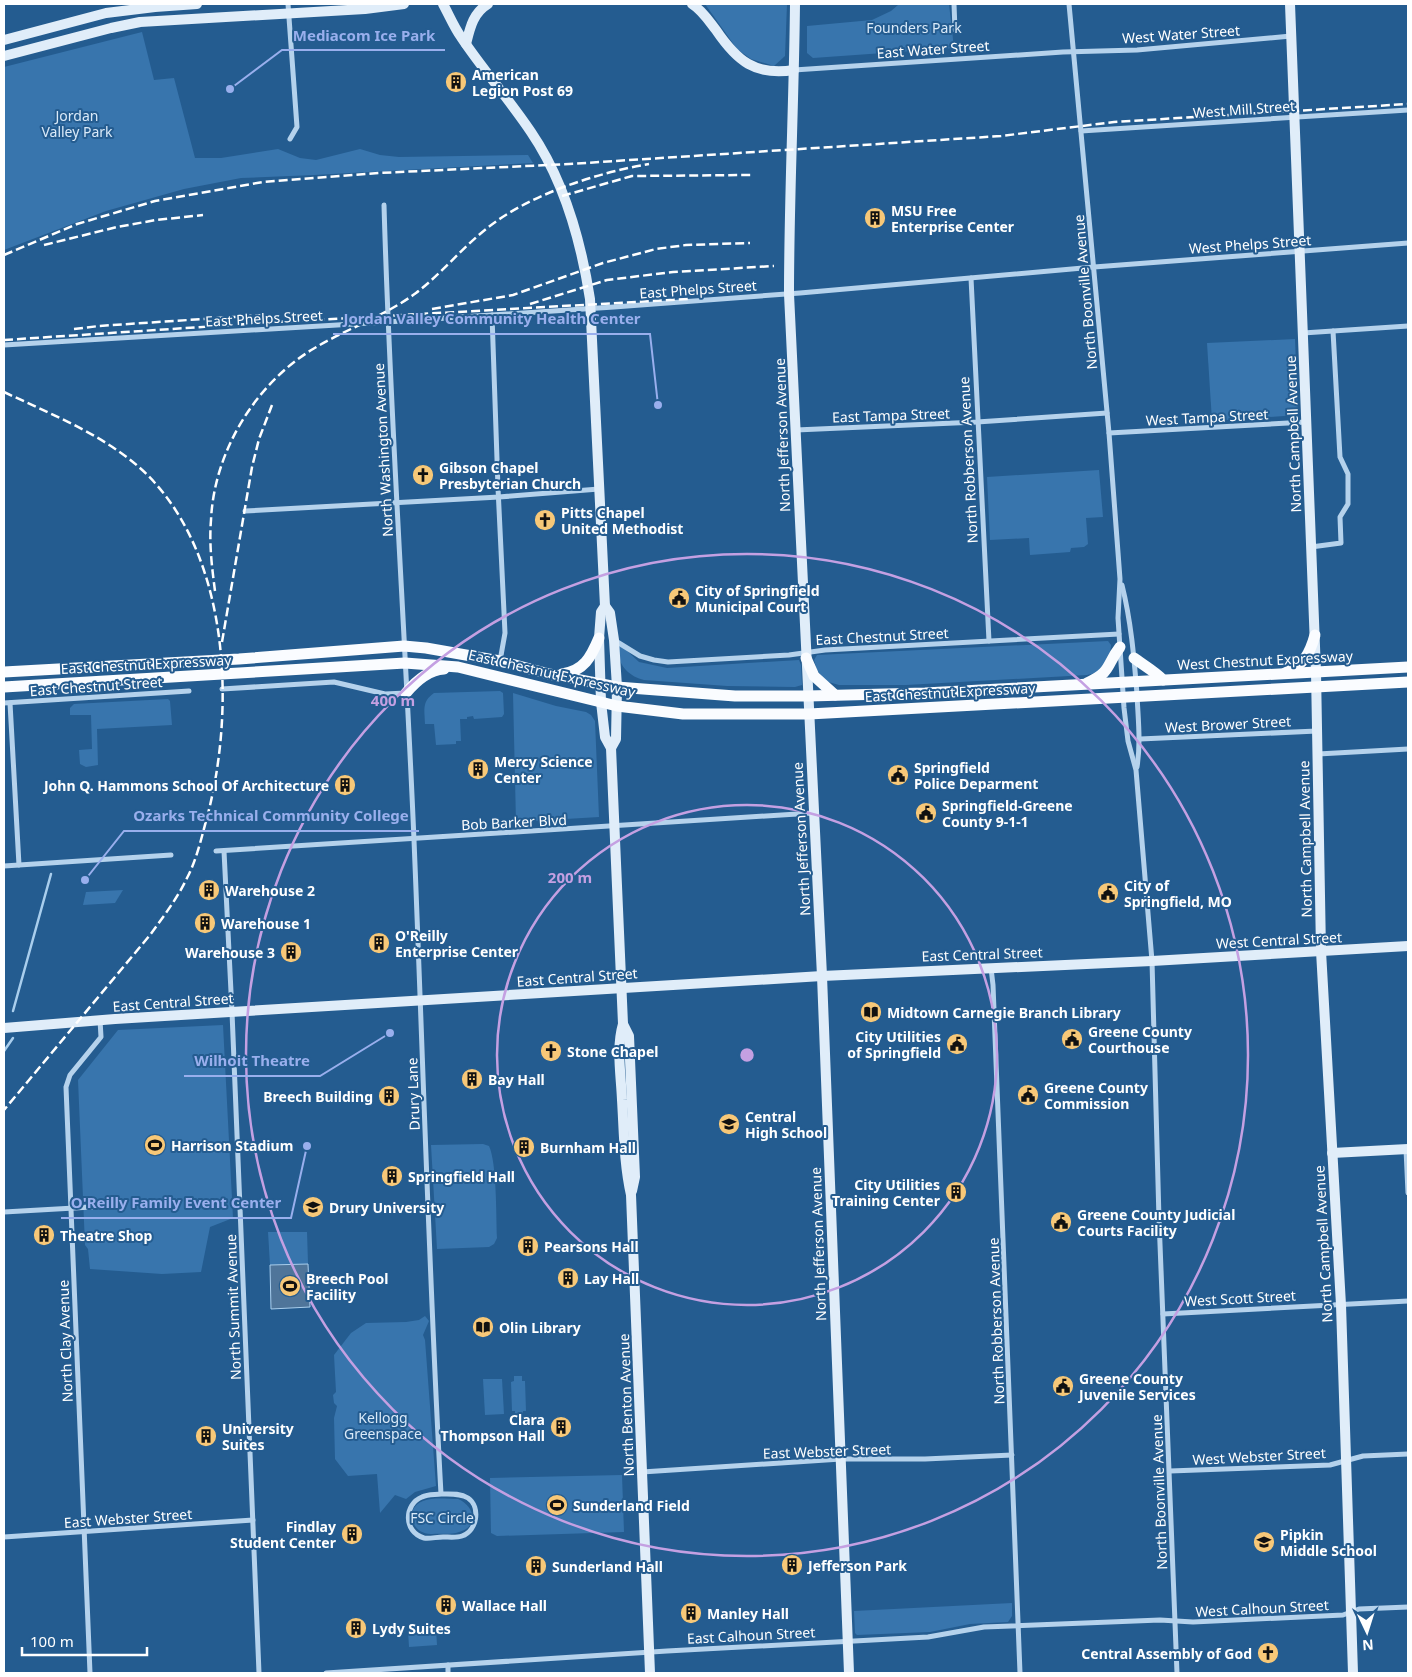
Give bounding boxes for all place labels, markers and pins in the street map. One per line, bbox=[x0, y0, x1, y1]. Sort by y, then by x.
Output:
callout: Mediacom Ice Park bbox=[282, 20, 445, 50]
place label: American Legion Post 69 bbox=[472, 65, 573, 100]
building icon: American Legion Post 69 bbox=[444, 70, 468, 94]
place label: MSU Free Enterprise Center bbox=[891, 201, 1015, 236]
building icon: MSU Free Enterprise Center bbox=[863, 206, 887, 230]
callout: Jordan Valley Community Health Center bbox=[333, 304, 650, 334]
place label: Gibson Chapel Presbyterian Church bbox=[439, 458, 581, 493]
church icon: Gibson Chapel Presbyterian Church bbox=[411, 463, 435, 487]
place label: Pitts Chapel United Methodist bbox=[561, 503, 683, 538]
church icon: Pitts Chapel United Methodist bbox=[533, 508, 557, 532]
place label: City of Springfield Municipal Court bbox=[695, 581, 820, 616]
public building icon: City of Springfield Municipal Court bbox=[667, 586, 691, 610]
place label: Mercy Science Center bbox=[494, 752, 593, 787]
building icon: Mercy Science Center bbox=[466, 757, 490, 781]
place label: Springfield Police Deparment bbox=[914, 758, 1038, 793]
public building icon: Springfield Police Deparment bbox=[886, 763, 910, 787]
building icon: John Q. Hammons School Of Architecture bbox=[333, 773, 357, 797]
place label: John Q. Hammons School Of Architecture bbox=[42, 776, 329, 795]
place label: Springfield-Greene County 9-1-1 bbox=[942, 796, 1073, 831]
callout: Ozarks Technical Community College bbox=[124, 801, 419, 831]
public building icon: Springfield-Greene County 9-1-1 bbox=[914, 801, 938, 825]
place label: City of Springfield, MO bbox=[1124, 876, 1232, 911]
building icon: Warehouse 2 bbox=[197, 878, 221, 902]
place label: Warehouse 2 bbox=[225, 881, 315, 900]
public building icon: City of Springfield, MO bbox=[1096, 881, 1120, 905]
building icon: Warehouse 1 bbox=[193, 911, 217, 935]
place label: Warehouse 1 bbox=[221, 914, 311, 933]
place label: O'Reilly Enterprise Center bbox=[395, 926, 519, 961]
building icon: O'Reilly Enterprise Center bbox=[367, 931, 391, 955]
building icon: Warehouse 3 bbox=[279, 940, 303, 964]
place label: Warehouse 3 bbox=[185, 943, 275, 962]
library icon: Midtown Carnegie Branch Library bbox=[859, 1000, 883, 1024]
place label: Midtown Carnegie Branch Library bbox=[887, 1003, 1121, 1022]
place label: Greene County Courthouse bbox=[1088, 1022, 1192, 1057]
place label: City Utilities of Springfield bbox=[847, 1027, 941, 1062]
public building icon: Greene County Courthouse bbox=[1060, 1027, 1084, 1051]
public building icon: City Utilities of Springfield bbox=[945, 1032, 969, 1056]
church icon: Stone Chapel bbox=[539, 1039, 563, 1063]
place label: Stone Chapel bbox=[567, 1042, 659, 1061]
callout: Wilhoit Theatre bbox=[184, 1046, 320, 1076]
centre of rings bbox=[738, 1046, 756, 1064]
building icon: Bay Hall bbox=[460, 1067, 484, 1091]
place label: Bay Hall bbox=[488, 1070, 545, 1089]
place label: Greene County Commission bbox=[1044, 1078, 1148, 1113]
public building icon: Greene County Commission bbox=[1016, 1083, 1040, 1107]
building icon: Breech Building bbox=[377, 1084, 401, 1108]
place label: Breech Building bbox=[263, 1087, 373, 1106]
place label: Central High School bbox=[745, 1107, 827, 1142]
school or university icon: Central High School bbox=[717, 1112, 741, 1136]
sports icon: Harrison Stadium bbox=[143, 1133, 167, 1157]
building icon: Burnham Hall bbox=[512, 1135, 536, 1159]
place label: Harrison Stadium bbox=[171, 1136, 293, 1155]
place label: Burnham Hall bbox=[540, 1138, 636, 1157]
building icon: Springfield Hall bbox=[380, 1164, 404, 1188]
place label: Springfield Hall bbox=[408, 1167, 515, 1186]
place label: City Utilities Training Center bbox=[832, 1175, 941, 1210]
building icon: City Utilities Training Center bbox=[944, 1180, 968, 1204]
callout: O'Reilly Family Event Center bbox=[61, 1188, 291, 1218]
school or university icon: Drury University bbox=[301, 1195, 325, 1219]
place label: Drury University bbox=[329, 1198, 444, 1217]
place label: Greene County Judicial Courts Facility bbox=[1077, 1205, 1235, 1240]
public building icon: Greene County Judicial Courts Facility bbox=[1049, 1210, 1073, 1234]
building icon: Theatre Shop bbox=[32, 1223, 56, 1247]
place label: Theatre Shop bbox=[60, 1226, 153, 1245]
building icon: Pearsons Hall bbox=[516, 1234, 540, 1258]
place label: Pearsons Hall bbox=[544, 1237, 639, 1256]
building icon: Lay Hall bbox=[556, 1266, 580, 1290]
place label: Breech Pool Facility bbox=[306, 1269, 388, 1304]
place label: Lay Hall bbox=[584, 1269, 639, 1288]
sports icon: Breech Pool Facility bbox=[278, 1274, 302, 1298]
library icon: Olin Library bbox=[471, 1315, 495, 1339]
place label: Olin Library bbox=[499, 1318, 581, 1337]
place label: Greene County Juvenile Services bbox=[1077, 1369, 1196, 1404]
public building icon: Greene County Juvenile Services bbox=[1051, 1374, 1075, 1398]
place label: Clara Thompson Hall bbox=[441, 1410, 545, 1445]
building icon: Clara Thompson Hall bbox=[549, 1415, 573, 1439]
place label: University Suites bbox=[222, 1419, 294, 1454]
building icon: University Suites bbox=[194, 1424, 218, 1448]
sports icon: Sunderland Field bbox=[545, 1493, 569, 1517]
place label: Sunderland Field bbox=[573, 1496, 690, 1515]
place label: Findlay Student Center bbox=[230, 1517, 337, 1552]
building icon: Findlay Student Center bbox=[340, 1522, 364, 1546]
place label: Pipkin Middle School bbox=[1280, 1525, 1377, 1560]
school or university icon: Pipkin Middle School bbox=[1252, 1530, 1276, 1554]
building icon: Jefferson Park bbox=[780, 1553, 804, 1577]
building icon: Sunderland Hall bbox=[524, 1554, 548, 1578]
place label: Jefferson Park bbox=[806, 1556, 907, 1575]
place label: Sunderland Hall bbox=[552, 1557, 663, 1576]
building icon: Wallace Hall bbox=[434, 1593, 458, 1617]
place label: Wallace Hall bbox=[462, 1596, 547, 1615]
building icon: Manley Hall bbox=[679, 1601, 703, 1625]
place label: Manley Hall bbox=[707, 1604, 789, 1623]
building icon: Lydy Suites bbox=[344, 1616, 368, 1640]
place label: Lydy Suites bbox=[372, 1619, 451, 1638]
church icon: Central Assembly of God bbox=[1256, 1641, 1280, 1665]
place label: Central Assembly of God bbox=[1081, 1644, 1252, 1663]

